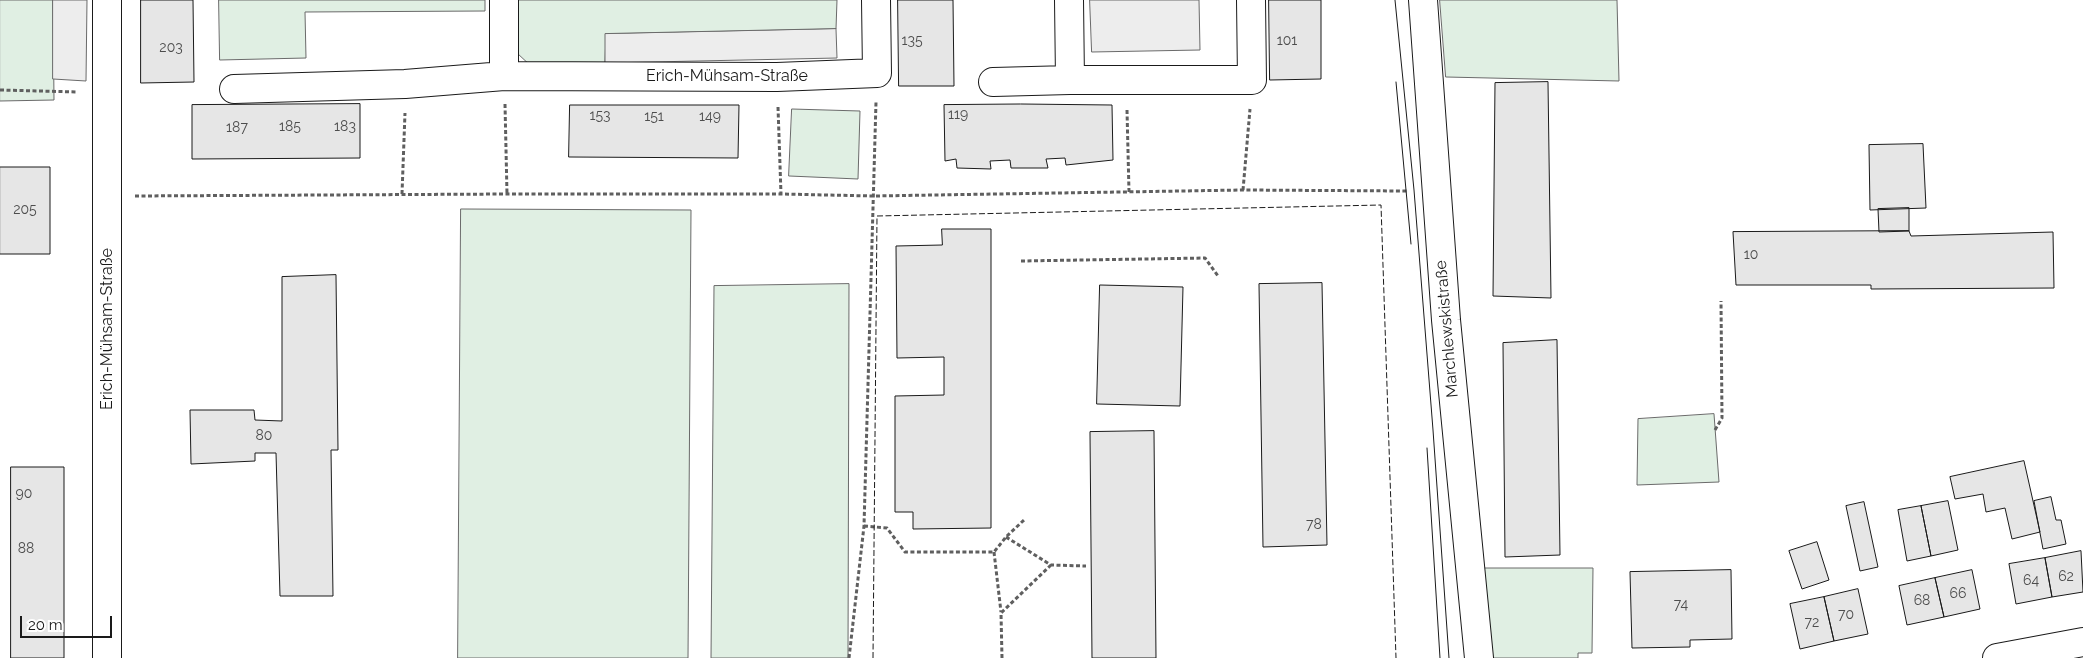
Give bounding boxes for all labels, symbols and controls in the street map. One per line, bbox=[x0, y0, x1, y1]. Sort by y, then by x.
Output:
house number: 135 bbox=[901, 33, 923, 49]
house number: 101 bbox=[1277, 33, 1297, 49]
house number: 203 bbox=[159, 40, 183, 56]
street label: Erich-Mühsam-Straße bbox=[646, 66, 808, 86]
house number: 119 bbox=[948, 107, 968, 123]
house number: 153 bbox=[589, 108, 611, 124]
house number: 151 bbox=[644, 109, 664, 125]
house number: 149 bbox=[699, 109, 721, 125]
house number: 185 bbox=[279, 119, 301, 135]
house number: 183 bbox=[334, 119, 356, 135]
house number: 187 bbox=[226, 120, 248, 136]
house number: 205 bbox=[13, 202, 37, 218]
house number: 10 bbox=[1744, 247, 1758, 263]
street label: Erich-Mühsam-Straße bbox=[97, 248, 117, 410]
street label: Marchlewskistraße bbox=[1431, 260, 1463, 398]
house number: 80 bbox=[256, 428, 272, 444]
house number: 90 bbox=[16, 486, 32, 502]
house number: 78 bbox=[1306, 517, 1322, 533]
house number: 88 bbox=[18, 541, 34, 557]
house number: 62 bbox=[2058, 569, 2074, 585]
house number: 64 bbox=[2023, 573, 2039, 589]
house number: 66 bbox=[1950, 586, 1966, 602]
house number: 68 bbox=[1914, 593, 1930, 609]
house number: 74 bbox=[1674, 597, 1688, 613]
scale bar bbox=[22, 606, 115, 638]
house number: 70 bbox=[1838, 607, 1854, 623]
house number: 72 bbox=[1805, 615, 1819, 631]
text: 20 m bbox=[28, 616, 63, 634]

